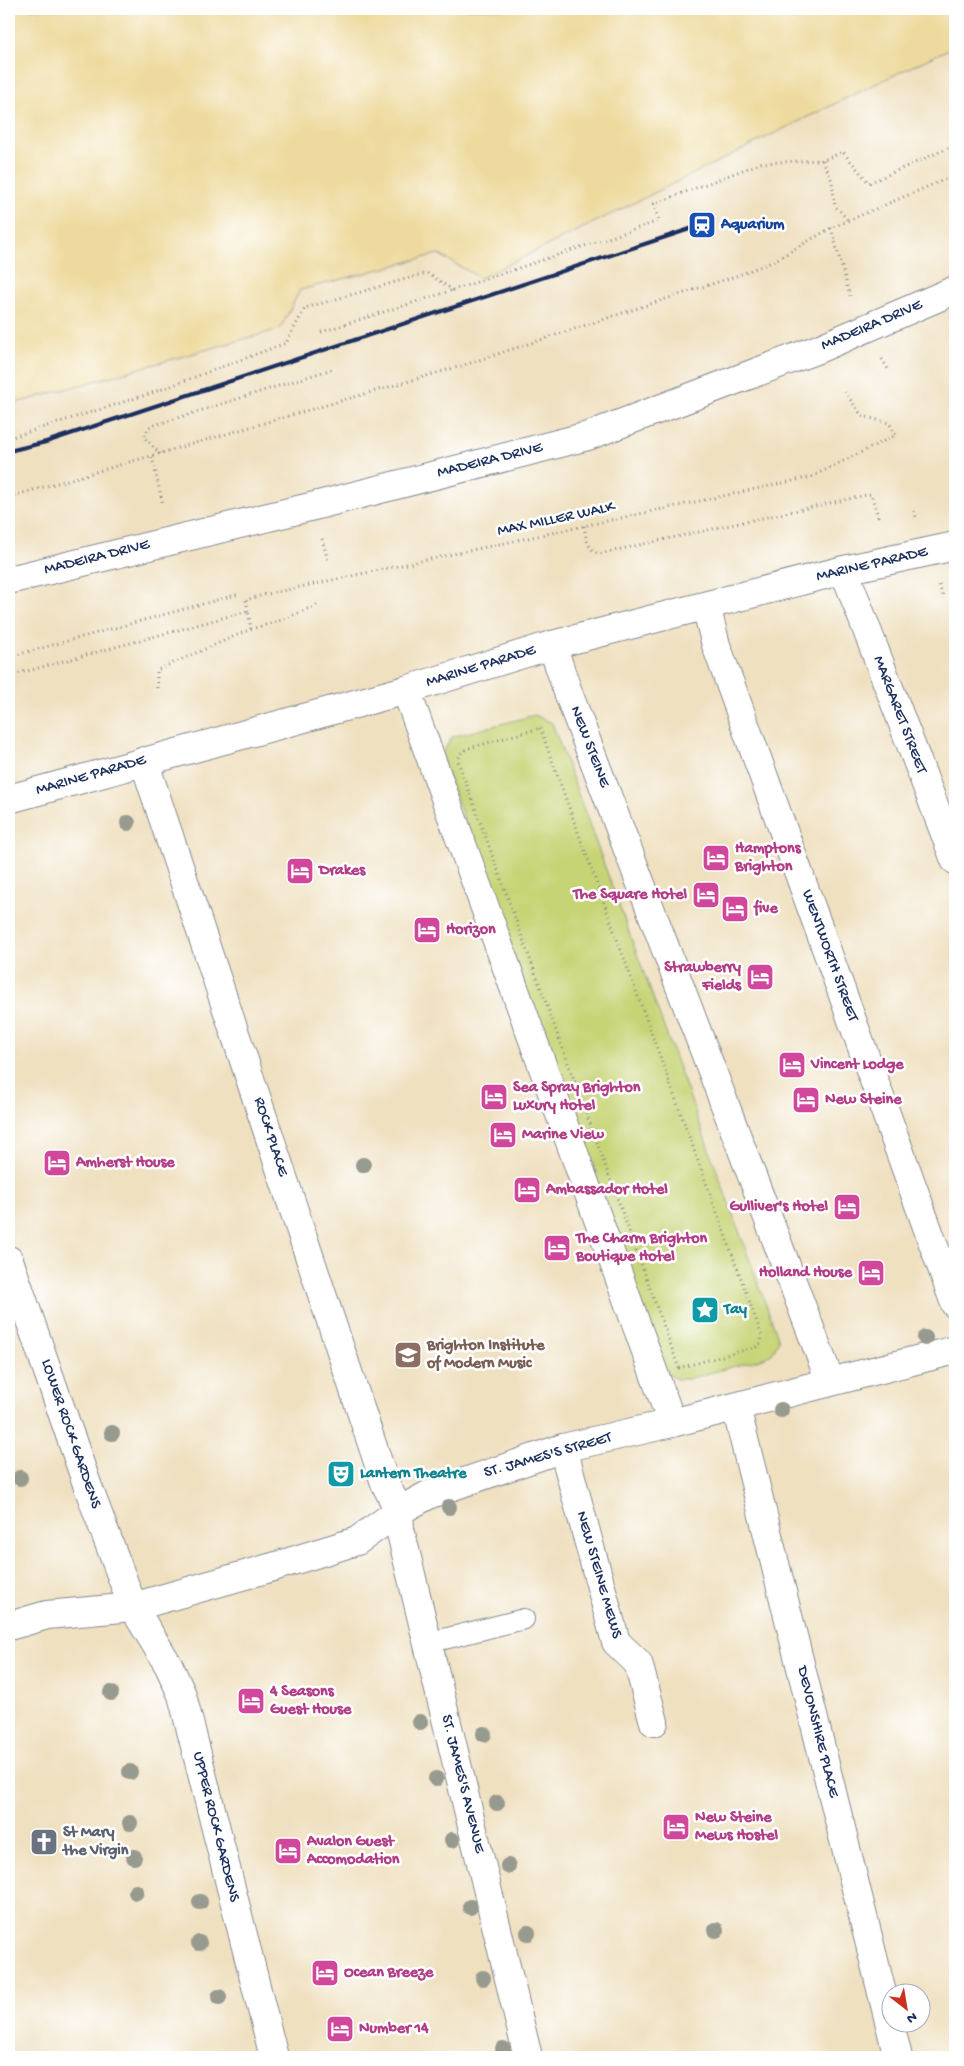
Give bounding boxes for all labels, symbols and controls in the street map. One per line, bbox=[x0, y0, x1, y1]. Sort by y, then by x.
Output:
station icon: Aquarium bbox=[687, 210, 717, 240]
place label: Aquarium bbox=[720, 216, 785, 235]
street label: MADEIRA DRIVE bbox=[819, 296, 926, 356]
street label: MADEIRA DRIVE bbox=[435, 438, 546, 483]
street label: MAX MILLER WALK bbox=[496, 498, 618, 542]
street label: MADEIRA DRIVE bbox=[42, 535, 153, 580]
street label: MARINE PARADE bbox=[815, 543, 930, 587]
street label: MARINE PARADE bbox=[424, 641, 539, 693]
street label: MARGARET STREET bbox=[868, 653, 931, 777]
street label: NEW STEINE bbox=[565, 704, 614, 791]
street label: MARINE PARADE bbox=[34, 751, 149, 801]
place label: Hamptons Brighton bbox=[734, 840, 802, 877]
hotel icon: Hamptons Brighton bbox=[701, 843, 731, 873]
hotel icon: Drakes bbox=[285, 856, 315, 886]
place label: Drakes bbox=[317, 862, 366, 881]
hotel icon: The Square Hotel bbox=[691, 880, 721, 910]
place label: The Square Hotel bbox=[571, 886, 687, 905]
street label: WENTWORTH STREET bbox=[796, 887, 862, 1025]
hotel icon: five bbox=[720, 894, 750, 924]
place label: five bbox=[753, 899, 778, 919]
hotel icon: Horizon bbox=[412, 915, 442, 945]
place label: Horizon bbox=[446, 921, 496, 940]
place label: Strawberry Fields bbox=[664, 959, 742, 996]
hotel icon: Strawberry Fields bbox=[745, 962, 775, 992]
hotel icon: Vincent Lodge bbox=[777, 1050, 807, 1080]
place label: Vincent Lodge bbox=[810, 1056, 904, 1075]
place label: Sea Spray Brighton Luxury Hotel bbox=[513, 1079, 641, 1116]
hotel icon: Sea Spray Brighton Luxury Hotel bbox=[479, 1082, 509, 1112]
hotel icon: New Steine bbox=[791, 1085, 821, 1115]
place label: New Steine bbox=[825, 1091, 902, 1110]
street label: ROCK PLACE bbox=[248, 1095, 292, 1180]
hotel icon: Marine View bbox=[488, 1120, 518, 1150]
place label: Marine View bbox=[522, 1126, 604, 1145]
hotel icon: Amherst House bbox=[42, 1148, 72, 1178]
place label: Amherst House bbox=[75, 1154, 175, 1173]
hotel icon: Ambassador Hotel bbox=[512, 1175, 542, 1205]
place label: Ambassador Hotel bbox=[545, 1181, 668, 1200]
hotel icon: Gulliver's Hotel bbox=[832, 1192, 862, 1222]
place label: Gulliver's Hotel bbox=[729, 1198, 828, 1217]
place label: The Charm Brighton Boutique Hotel bbox=[574, 1230, 708, 1267]
hotel icon: The Charm Brighton Boutique Hotel bbox=[542, 1233, 572, 1263]
hotel icon: Holland House bbox=[856, 1258, 886, 1288]
place label: Holland House bbox=[759, 1264, 853, 1283]
place icon: Tay bbox=[690, 1295, 720, 1325]
place label: Tay bbox=[722, 1301, 747, 1320]
place label: Brighton Institute of Modern Music bbox=[426, 1337, 545, 1374]
school or university icon: Brighton Institute of Modern Music bbox=[393, 1340, 423, 1370]
street label: LOWER ROCK GARDENS bbox=[36, 1357, 105, 1512]
street label: ST. JAMES'S STREET bbox=[482, 1428, 615, 1483]
theatre icon: Lantern Theatre bbox=[326, 1459, 356, 1489]
place label: Lantern Theatre bbox=[360, 1465, 467, 1484]
street label: NEW STEINE MEWS bbox=[571, 1509, 625, 1641]
street label: DEVONSHIRE PLACE bbox=[791, 1663, 843, 1801]
place label: 4 Seasons Guest House bbox=[269, 1683, 352, 1720]
hotel icon: 4 Seasons Guest House bbox=[236, 1686, 266, 1716]
street label: ST. JAMES'S AVENUE bbox=[436, 1713, 489, 1856]
street label: UPPER ROCK GARDENS bbox=[187, 1750, 243, 1905]
place label: New Steine Mews Hostel bbox=[695, 1809, 779, 1846]
hotel icon: New Steine Mews Hostel bbox=[661, 1812, 691, 1842]
place label: St Mary the Virgin bbox=[61, 1824, 129, 1861]
church icon: St Mary the Virgin bbox=[29, 1827, 59, 1857]
place label: Avalon Guest Accomodation bbox=[306, 1833, 400, 1870]
hotel icon: Avalon Guest Accomodation bbox=[273, 1836, 303, 1866]
hotel icon: Ocean Breeze bbox=[310, 1958, 340, 1988]
place label: Ocean Breeze bbox=[344, 1964, 434, 1983]
north arrow bbox=[882, 1984, 932, 2034]
text: N bbox=[903, 2007, 920, 2027]
hotel icon: Number 14 bbox=[325, 2014, 355, 2044]
place label: Number 14 bbox=[359, 2020, 429, 2039]

